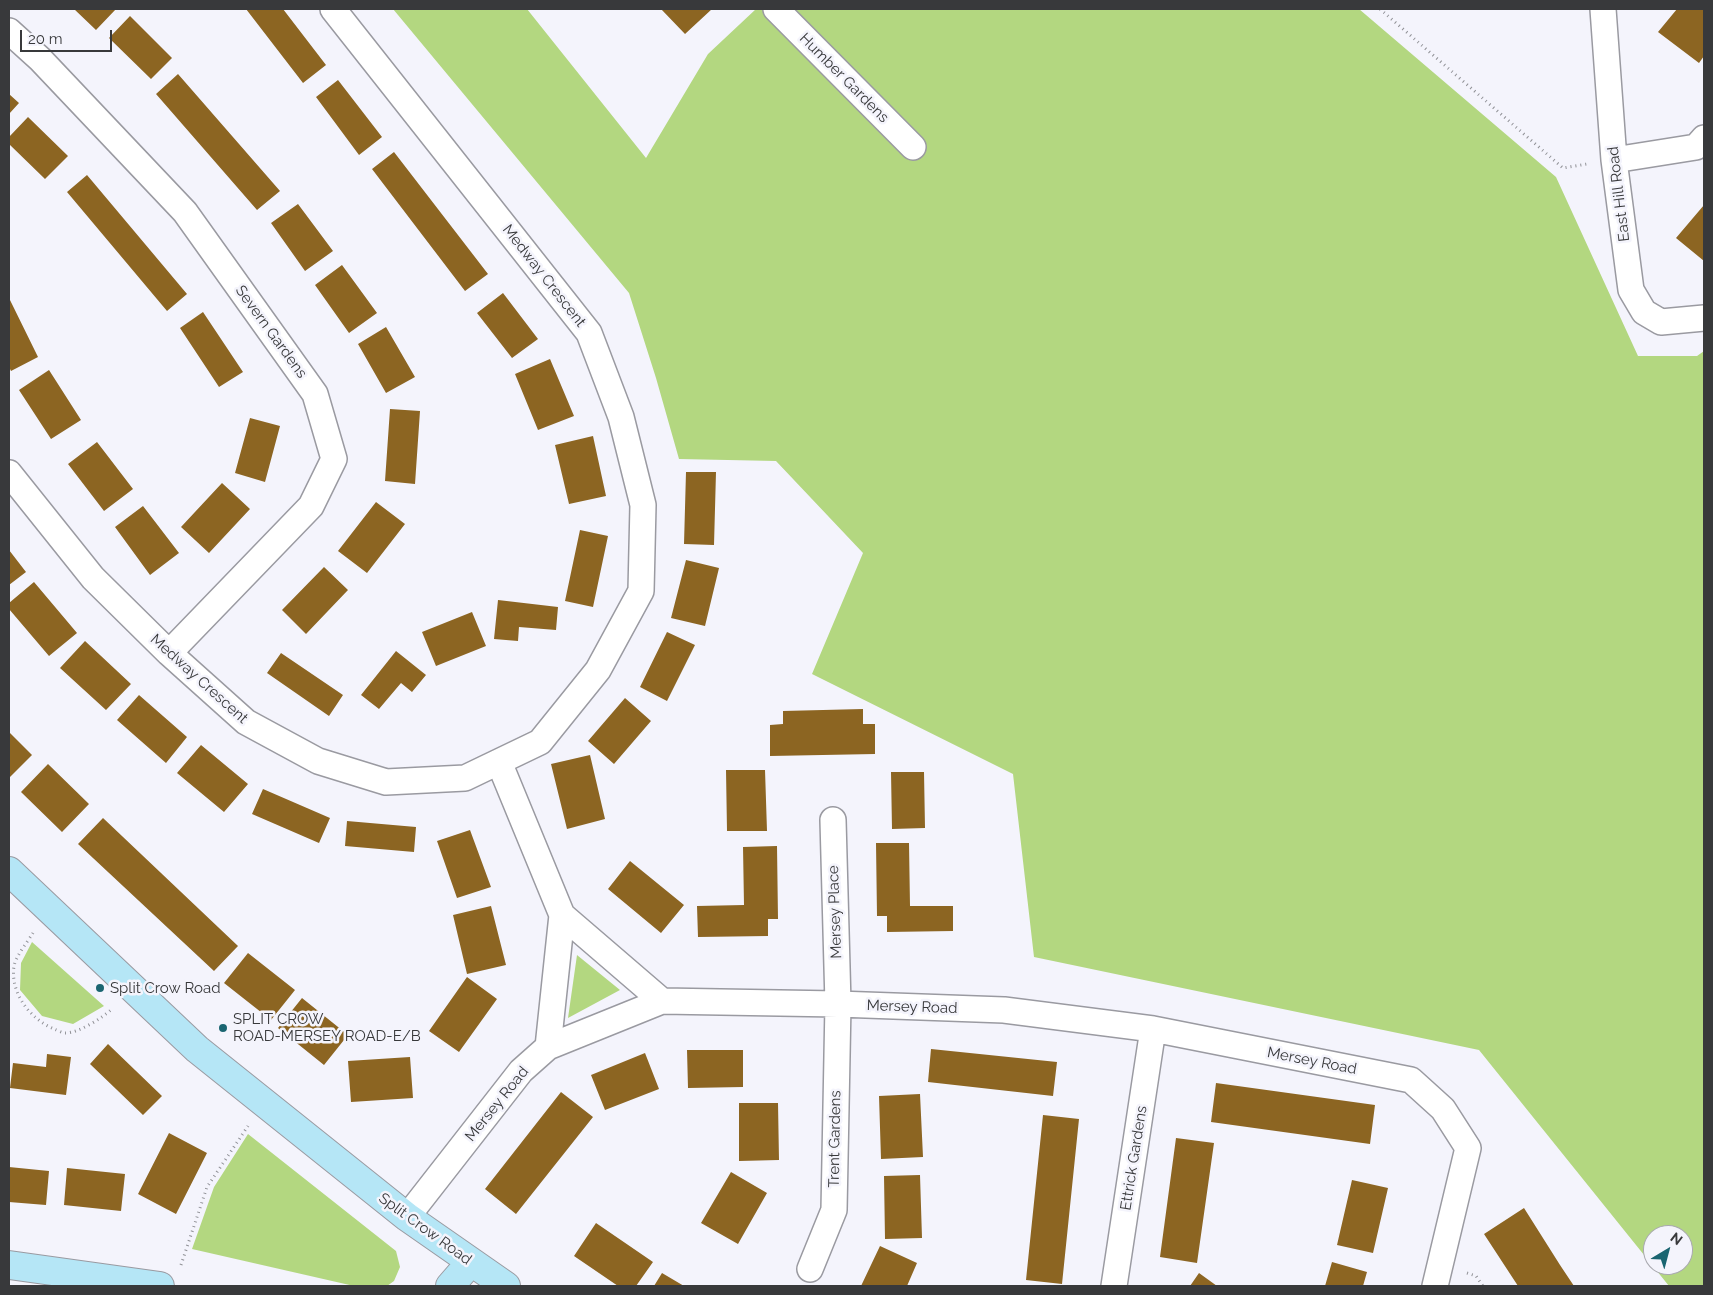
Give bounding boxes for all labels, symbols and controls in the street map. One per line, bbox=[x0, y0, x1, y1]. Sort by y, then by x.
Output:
scale bar bbox=[22, 20, 115, 52]
text: 20 m bbox=[28, 30, 63, 48]
street label: Humber Gardens bbox=[796, 30, 892, 126]
street label: East Hill Road bbox=[1604, 145, 1634, 243]
street label: Medway Crescent bbox=[498, 221, 590, 331]
street label: Severn Gardens bbox=[231, 282, 311, 382]
street label: Medway Crescent bbox=[147, 630, 251, 728]
street label: Mersey Place bbox=[824, 865, 846, 959]
place label: Split Crow Road bbox=[110, 979, 221, 997]
marker: Split Crow Road bbox=[94, 982, 106, 994]
street label: Mersey Road bbox=[866, 996, 958, 1018]
place label: SPLIT CROW ROAD-MERSEY ROAD-E/B bbox=[233, 1010, 421, 1045]
marker: SPLIT CROW ROAD-MERSEY ROAD-E/B bbox=[217, 1022, 229, 1034]
street label: Mersey Road bbox=[1266, 1043, 1358, 1079]
street label: Mersey Road bbox=[461, 1063, 533, 1145]
street label: Trent Gardens bbox=[825, 1090, 845, 1188]
street label: Ettrick Gardens bbox=[1117, 1104, 1151, 1212]
street label: Split Crow Road bbox=[375, 1189, 475, 1269]
north arrow bbox=[1643, 1225, 1693, 1275]
text: N bbox=[1667, 1229, 1686, 1248]

